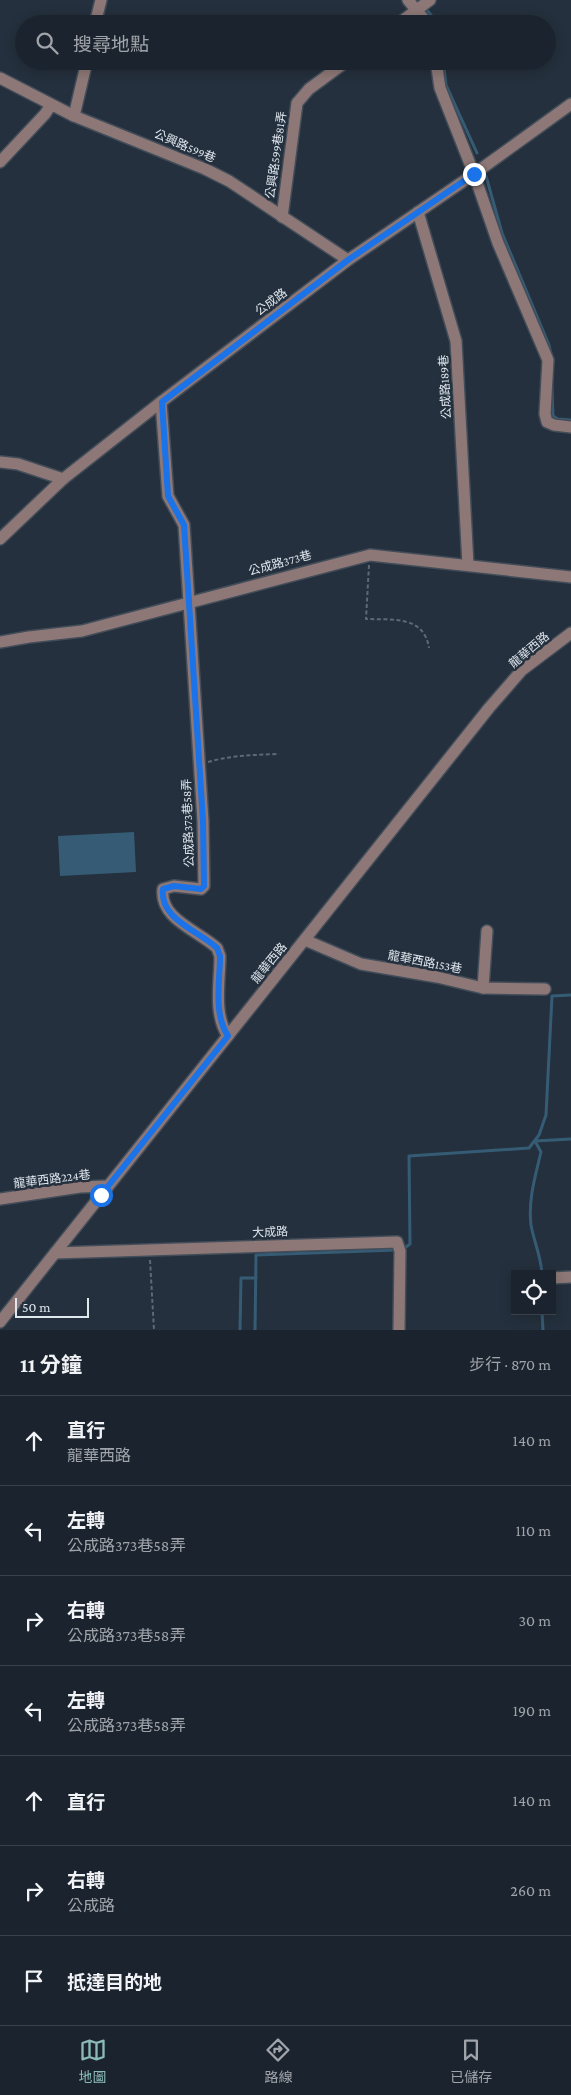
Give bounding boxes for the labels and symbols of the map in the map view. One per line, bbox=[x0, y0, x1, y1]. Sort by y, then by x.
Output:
street label: 公興路599巷81弄 bbox=[263, 110, 289, 200]
street label: 公興路599巷 bbox=[152, 127, 218, 165]
route end bbox=[463, 163, 486, 186]
street label: 公成路 bbox=[252, 286, 290, 318]
street label: 公成路189巷 bbox=[436, 354, 454, 420]
street label: 公成路373巷 bbox=[247, 548, 313, 578]
street label: 龍華西路 bbox=[506, 629, 552, 671]
street label: 公成路373巷58弄 bbox=[179, 778, 197, 868]
street label: 龍華西路 bbox=[248, 940, 290, 986]
street label: 龍華西路153巷 bbox=[387, 948, 463, 976]
street label: 龍華西路224巷 bbox=[13, 1167, 91, 1191]
route start bbox=[90, 1184, 113, 1207]
street label: 大成路 bbox=[252, 1224, 288, 1240]
scale bar bbox=[15, 1295, 89, 1318]

